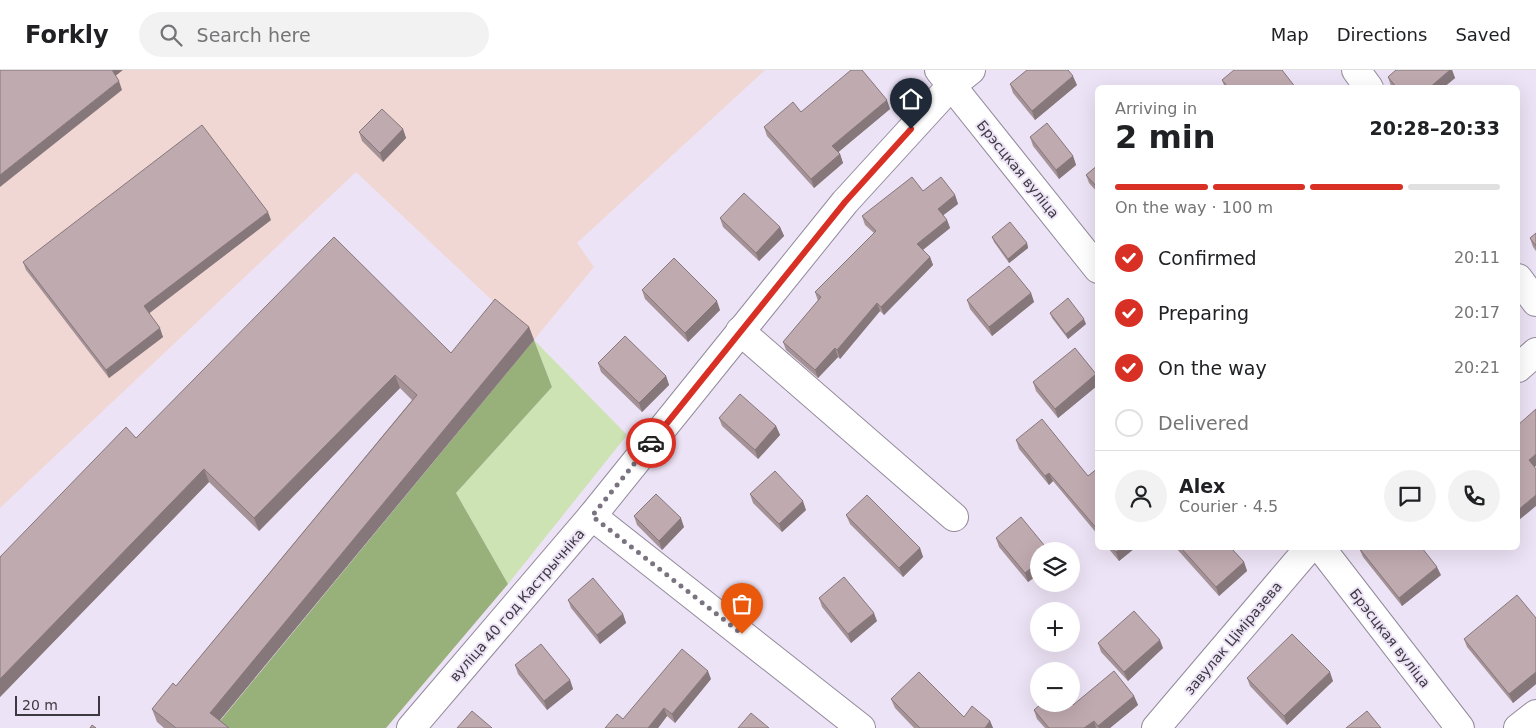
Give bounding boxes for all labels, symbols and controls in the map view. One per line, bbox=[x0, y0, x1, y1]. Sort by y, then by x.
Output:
search box bbox=[139, 12, 489, 57]
text: Forkly bbox=[25, 21, 109, 49]
icon: search bbox=[157, 21, 185, 49]
text: Search here bbox=[197, 24, 311, 46]
text: Map bbox=[1271, 24, 1309, 45]
text: Directions bbox=[1337, 24, 1427, 45]
text: Saved bbox=[1455, 24, 1511, 45]
pin bbox=[890, 78, 932, 129]
icon: home bbox=[897, 85, 925, 113]
text: Arriving in bbox=[1115, 99, 1197, 118]
street label: Брэсцкая вуліца bbox=[974, 117, 1062, 221]
text: 20:28–20:33 bbox=[1370, 117, 1500, 139]
text: 2 min bbox=[1115, 118, 1216, 156]
text: On the way · 100 m bbox=[1115, 198, 1273, 217]
icon: check bbox=[1115, 244, 1143, 272]
text: Confirmed bbox=[1158, 247, 1257, 269]
text: 20:11 bbox=[1454, 248, 1500, 267]
icon: check bbox=[1115, 299, 1143, 327]
text: Preparing bbox=[1158, 302, 1249, 324]
text: 20:17 bbox=[1454, 303, 1500, 322]
icon: check bbox=[1115, 354, 1143, 382]
text: On the way bbox=[1158, 357, 1267, 379]
text: 20:21 bbox=[1454, 358, 1500, 377]
text: Delivered bbox=[1158, 412, 1249, 434]
courier bbox=[626, 418, 676, 468]
icon: car bbox=[637, 429, 665, 457]
button: person bbox=[1115, 470, 1167, 522]
button: chat bbox=[1384, 470, 1436, 522]
button: phone bbox=[1448, 470, 1500, 522]
text: Alex bbox=[1179, 475, 1225, 497]
text: Courier · 4.5 bbox=[1179, 497, 1278, 516]
street label: вуліца 40 год Кастрычніка bbox=[446, 525, 588, 685]
map controls bbox=[1030, 542, 1080, 712]
button: layers bbox=[1030, 542, 1080, 592]
street label: завулак Ціміразева bbox=[1181, 578, 1285, 698]
pin bbox=[721, 583, 763, 634]
street label: Брэсцкая вуліца bbox=[1347, 585, 1433, 691]
icon: bag bbox=[728, 590, 756, 618]
button: + bbox=[1030, 602, 1080, 652]
button: − bbox=[1030, 662, 1080, 712]
scale bar bbox=[15, 693, 100, 716]
text: 20 m bbox=[22, 697, 58, 713]

